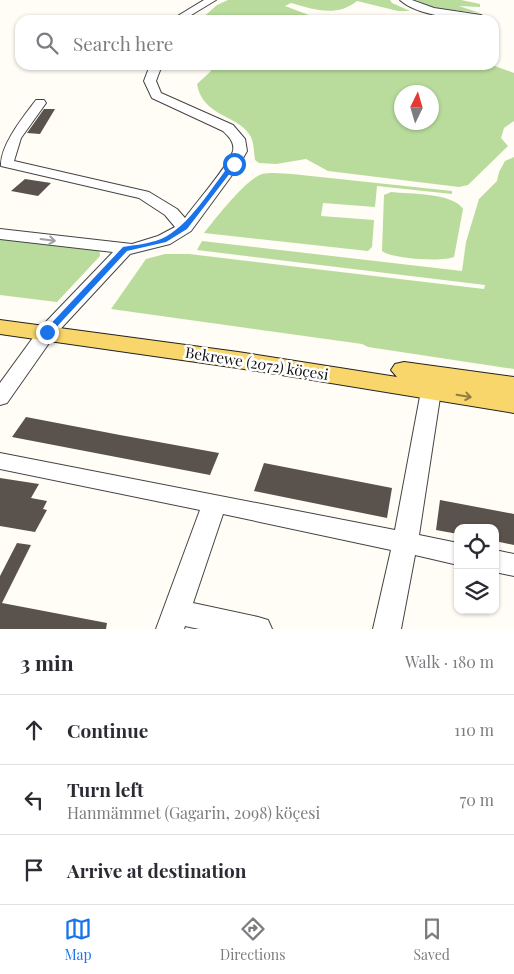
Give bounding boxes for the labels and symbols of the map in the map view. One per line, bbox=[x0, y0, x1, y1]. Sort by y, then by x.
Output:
north arrow bbox=[394, 85, 439, 130]
route start bbox=[223, 153, 246, 176]
one-way arrow bbox=[40, 235, 56, 245]
route end bbox=[36, 321, 59, 344]
street label: Bekrewe (2072) köçesi bbox=[184, 342, 331, 384]
one-way arrow bbox=[455, 391, 471, 401]

